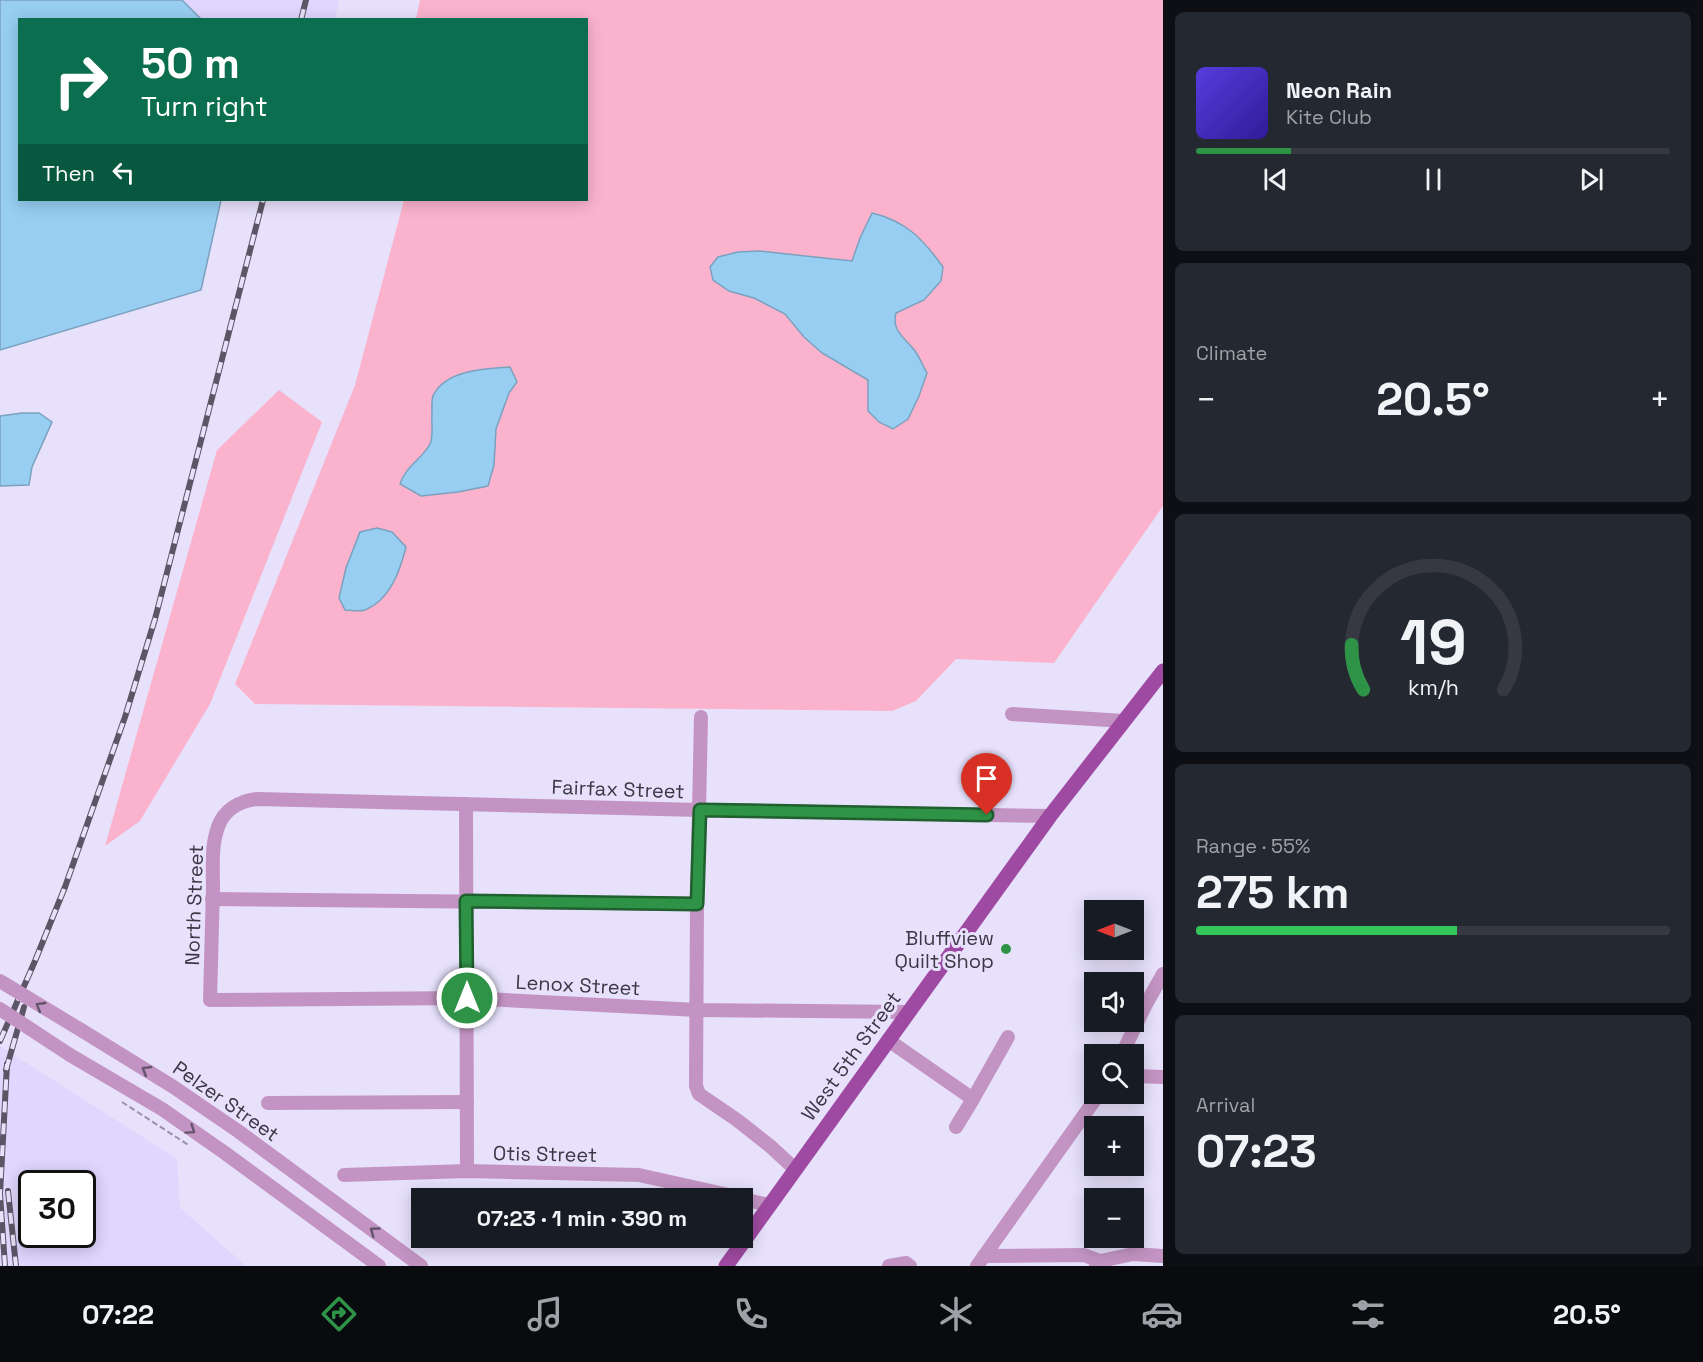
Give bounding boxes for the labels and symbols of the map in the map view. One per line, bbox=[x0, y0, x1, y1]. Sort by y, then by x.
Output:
pin bbox=[961, 753, 1012, 815]
street label: Fairfax Street bbox=[551, 774, 685, 804]
street label: North Street bbox=[179, 844, 209, 966]
north arrow bbox=[1084, 900, 1144, 960]
place label: Bluffview Quilt Shop bbox=[894, 925, 994, 974]
marker: Bluffview Quilt Shop bbox=[999, 942, 1013, 956]
position arrow bbox=[435, 966, 499, 1030]
street label: Lenox Street bbox=[515, 969, 641, 1001]
street label: West 5th Street bbox=[795, 986, 907, 1126]
one-way arrow bbox=[36, 1001, 46, 1013]
street label: Pelzer Street bbox=[168, 1055, 284, 1147]
one-way arrow bbox=[142, 1066, 152, 1078]
one-way arrow bbox=[185, 1123, 196, 1134]
street label: Otis Street bbox=[493, 1140, 597, 1168]
speed limit sign: 30 bbox=[18, 1170, 96, 1248]
one-way arrow bbox=[369, 1228, 380, 1239]

